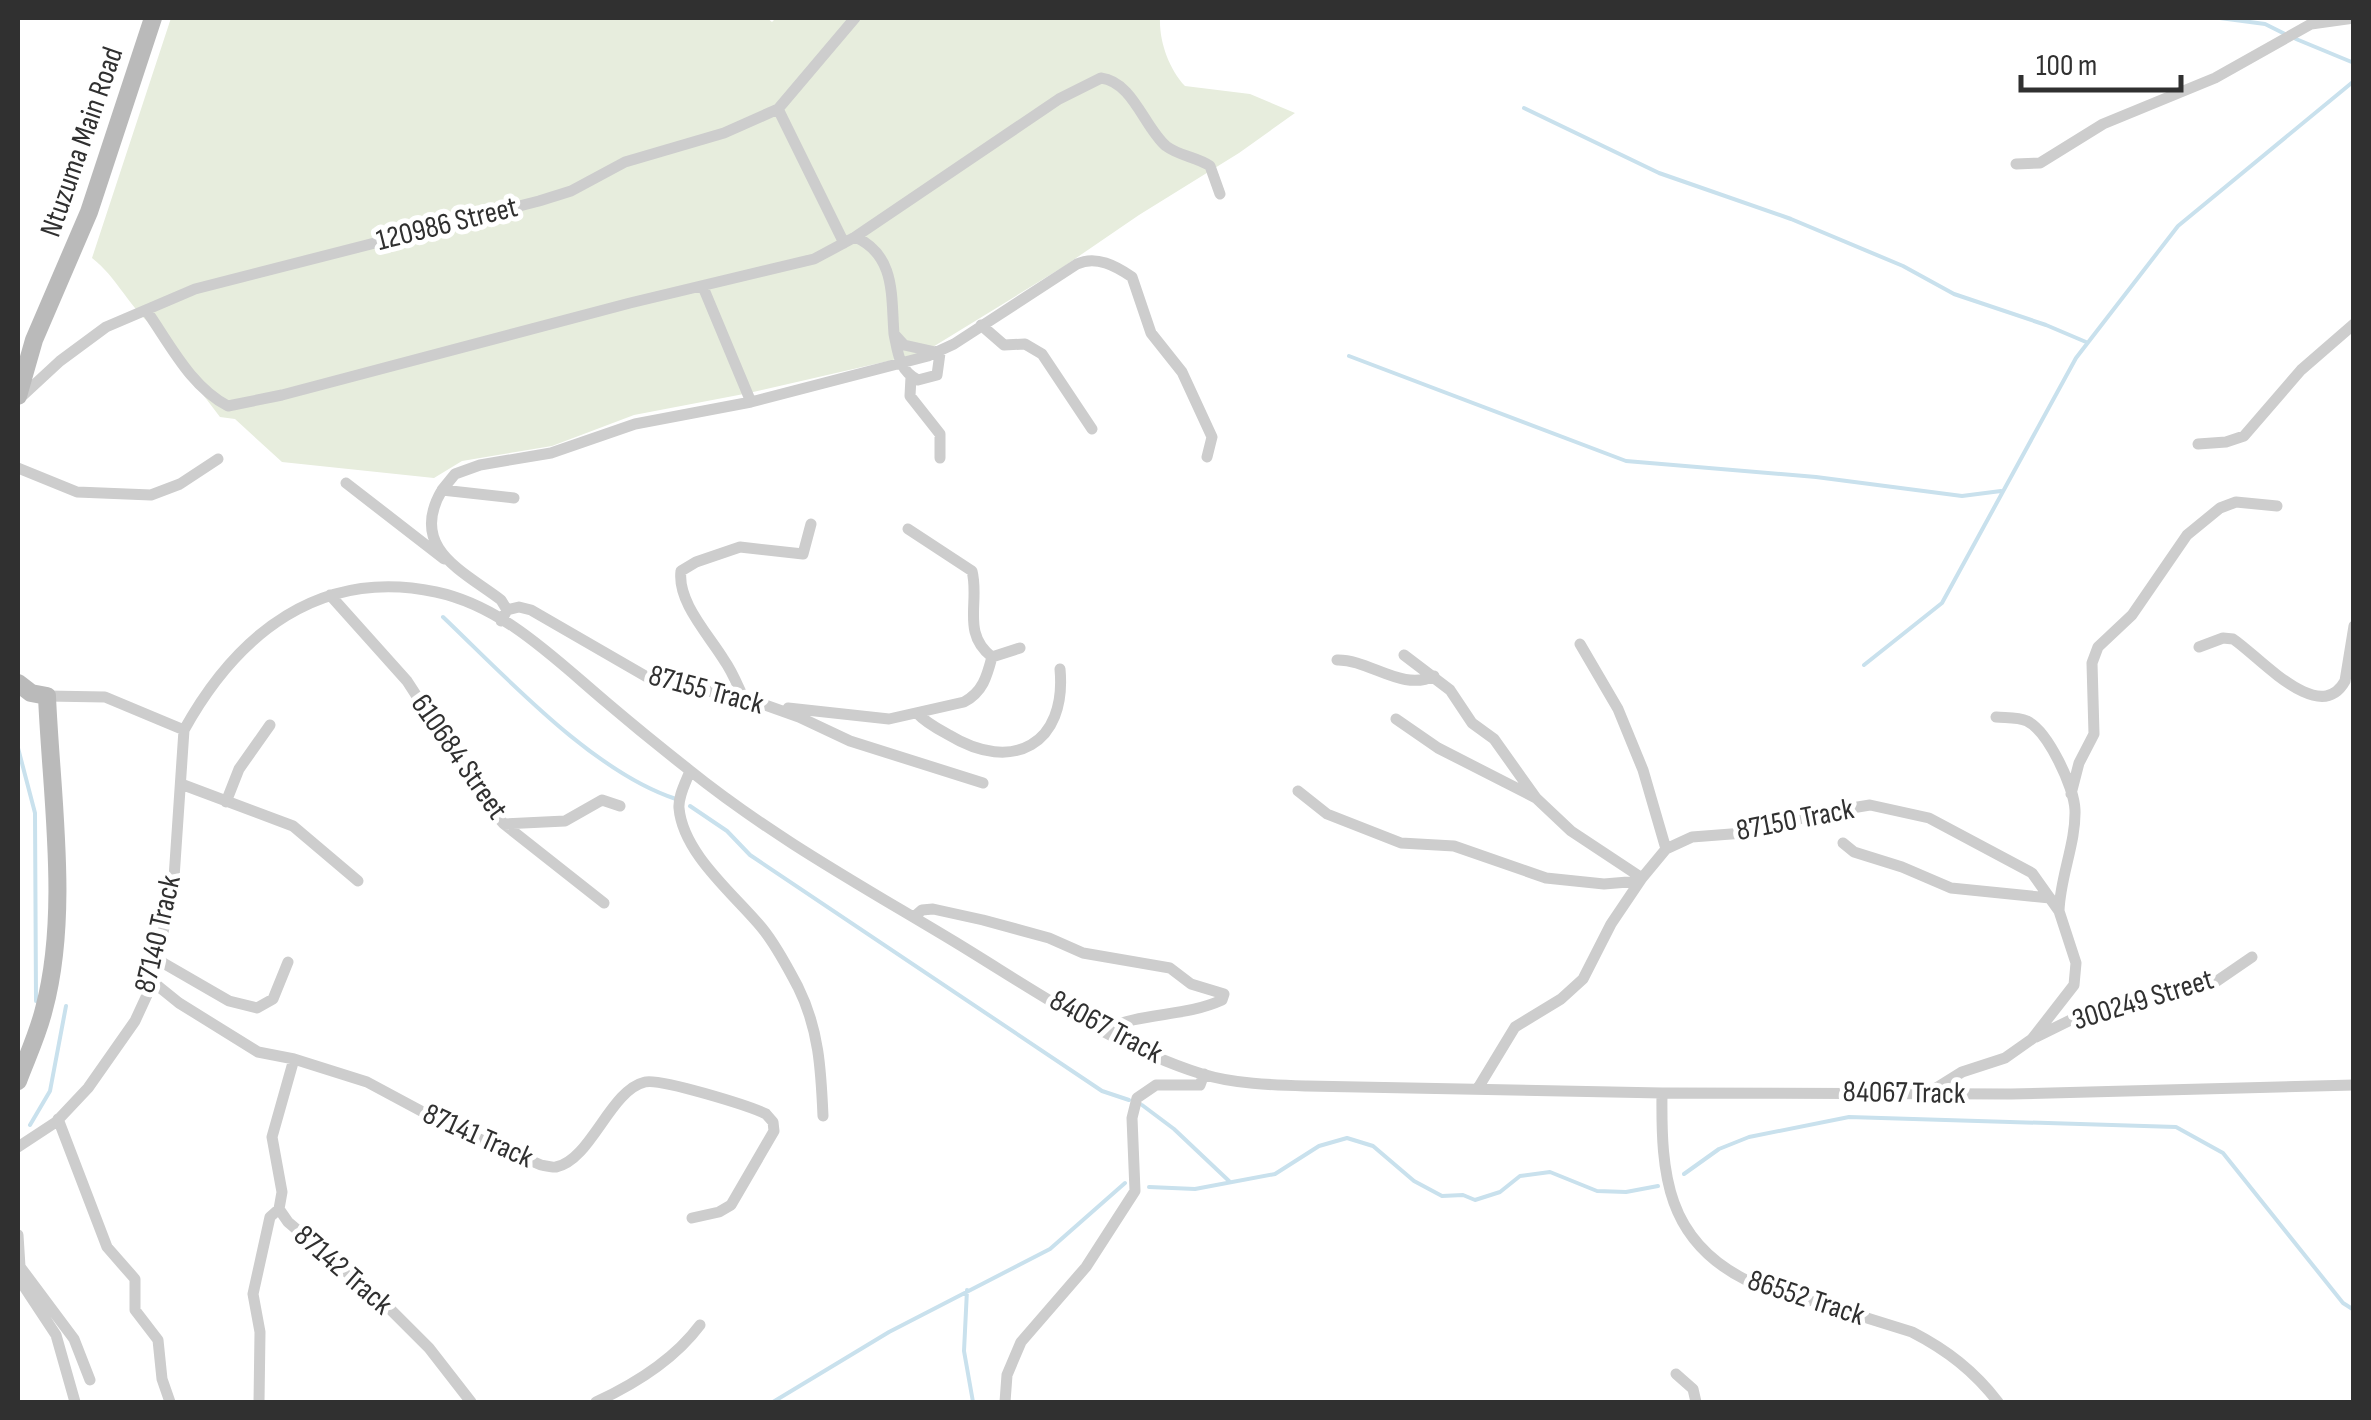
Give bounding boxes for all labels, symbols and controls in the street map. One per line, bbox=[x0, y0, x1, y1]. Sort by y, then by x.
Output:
scale bar bbox=[2021, 30, 2181, 92]
street label: Ntuzuma Main Road bbox=[33, 42, 131, 242]
text: 100 m bbox=[2036, 48, 2097, 84]
street label: 120986 Street bbox=[373, 189, 521, 259]
street label: 87155 Track bbox=[645, 657, 768, 723]
street label: 610684 Street bbox=[403, 687, 515, 827]
street label: 87150 Track bbox=[1733, 791, 1857, 849]
street label: 87140 Track bbox=[127, 871, 189, 996]
street label: 300249 Street bbox=[2068, 962, 2218, 1038]
street label: 84067 Track bbox=[1043, 982, 1169, 1072]
street label: 84067 Track bbox=[1842, 1074, 1966, 1112]
street label: 87141 Track bbox=[417, 1096, 539, 1176]
street label: 87142 Track bbox=[286, 1218, 400, 1323]
street label: 86552 Track bbox=[1743, 1262, 1869, 1334]

